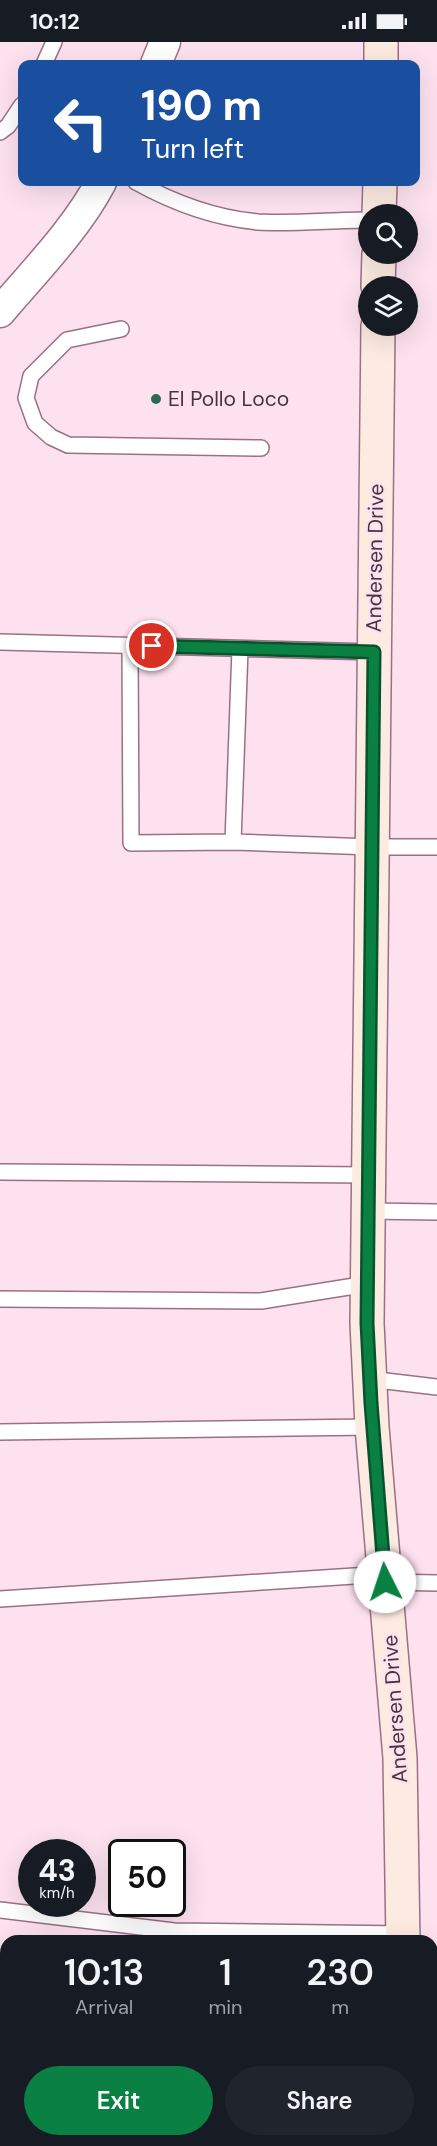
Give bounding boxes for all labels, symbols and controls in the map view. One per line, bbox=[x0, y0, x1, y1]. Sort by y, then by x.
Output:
text: 10:12 bbox=[30, 7, 80, 36]
text: 190 m bbox=[141, 78, 262, 133]
icon: left bbox=[42, 84, 120, 162]
text: Turn left bbox=[141, 131, 244, 166]
map controls bbox=[358, 204, 418, 336]
button: search bbox=[358, 204, 418, 264]
button: layers bbox=[358, 276, 418, 336]
place label: El Pollo Loco bbox=[168, 385, 289, 413]
marker: El Pollo Loco bbox=[149, 392, 163, 406]
street label: Andersen Drive bbox=[360, 483, 390, 633]
pin bbox=[126, 620, 177, 671]
icon: arrive bbox=[135, 629, 168, 662]
position arrow bbox=[353, 1550, 417, 1614]
street label: Andersen Drive bbox=[376, 1634, 414, 1784]
speed limit sign: 50 bbox=[108, 1839, 186, 1917]
text: 43 bbox=[38, 1851, 76, 1890]
text: km/h bbox=[39, 1883, 75, 1903]
text: 10:13 bbox=[64, 1949, 144, 1996]
text: 1 bbox=[219, 1949, 232, 1996]
text: 230 bbox=[307, 1949, 374, 1996]
text: Arrival bbox=[75, 1994, 133, 2020]
text: min bbox=[208, 1994, 243, 2020]
text: m bbox=[331, 1994, 349, 2020]
button: Exit bbox=[24, 2066, 213, 2135]
button: Share bbox=[225, 2066, 414, 2135]

